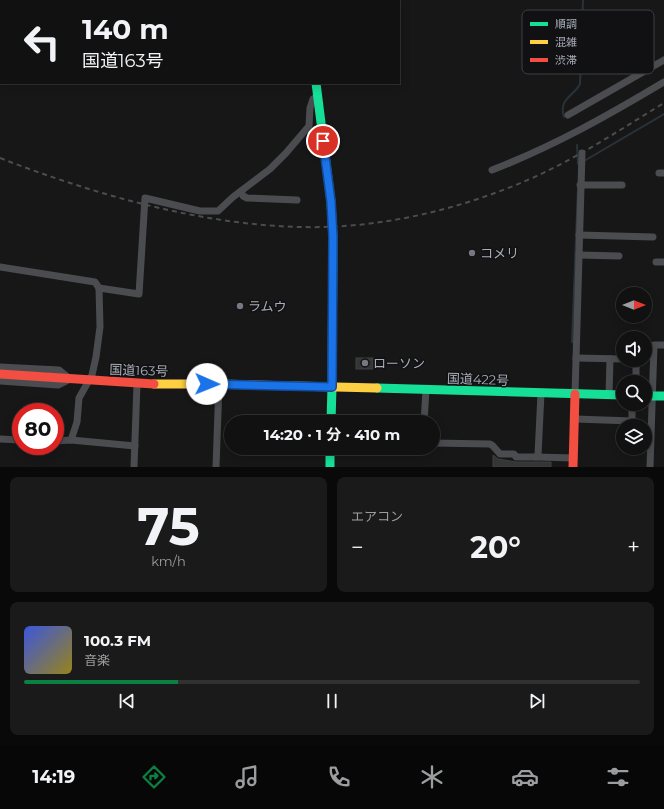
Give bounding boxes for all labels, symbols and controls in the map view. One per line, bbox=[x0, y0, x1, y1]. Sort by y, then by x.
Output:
legend bbox=[522, 10, 654, 74]
text: 140 m bbox=[82, 12, 169, 46]
icon: left bbox=[16, 16, 68, 68]
text: 順調 bbox=[555, 17, 577, 31]
text: 混雑 bbox=[555, 35, 577, 49]
text: 国道163号 bbox=[82, 50, 164, 72]
text: 渋滞 bbox=[555, 53, 577, 67]
pin bbox=[306, 124, 340, 158]
icon: arrive bbox=[312, 130, 334, 152]
place label: コメリ bbox=[480, 245, 519, 261]
marker: コメリ bbox=[467, 248, 477, 258]
north arrow bbox=[616, 287, 652, 323]
map controls bbox=[616, 287, 652, 455]
place label: ラムウ bbox=[248, 298, 287, 314]
marker: ラムウ bbox=[235, 301, 245, 311]
button: sound bbox=[616, 331, 652, 367]
place label: ローソン bbox=[373, 355, 425, 371]
marker: ローソン bbox=[360, 358, 370, 368]
street label: 国道163号 bbox=[109, 361, 169, 379]
position arrow bbox=[186, 363, 228, 405]
street label: 国道422号 bbox=[447, 370, 509, 388]
button: search bbox=[616, 375, 652, 411]
speed limit sign: 80 bbox=[12, 403, 64, 455]
button: layers bbox=[616, 419, 652, 455]
text: 14:20 · 1 分 · 410 m bbox=[264, 425, 400, 444]
text: 75 bbox=[137, 495, 200, 558]
text: エアコン bbox=[351, 508, 403, 524]
text: 20° bbox=[470, 529, 521, 566]
text: − bbox=[351, 534, 364, 561]
text: + bbox=[627, 534, 640, 561]
text: km/h bbox=[151, 553, 186, 569]
text: 100.3 FM bbox=[84, 631, 151, 650]
text: 音楽 bbox=[84, 652, 110, 668]
icon: previous bbox=[116, 690, 138, 712]
icon: pause bbox=[321, 690, 343, 712]
icon: next bbox=[526, 690, 548, 712]
icon: directions bbox=[140, 763, 168, 791]
icon: music bbox=[233, 763, 261, 791]
icon: phone bbox=[325, 763, 353, 791]
icon: climate bbox=[418, 763, 446, 791]
icon: car bbox=[511, 763, 539, 791]
icon: filters bbox=[604, 763, 632, 791]
text: 14:19 bbox=[32, 766, 75, 788]

